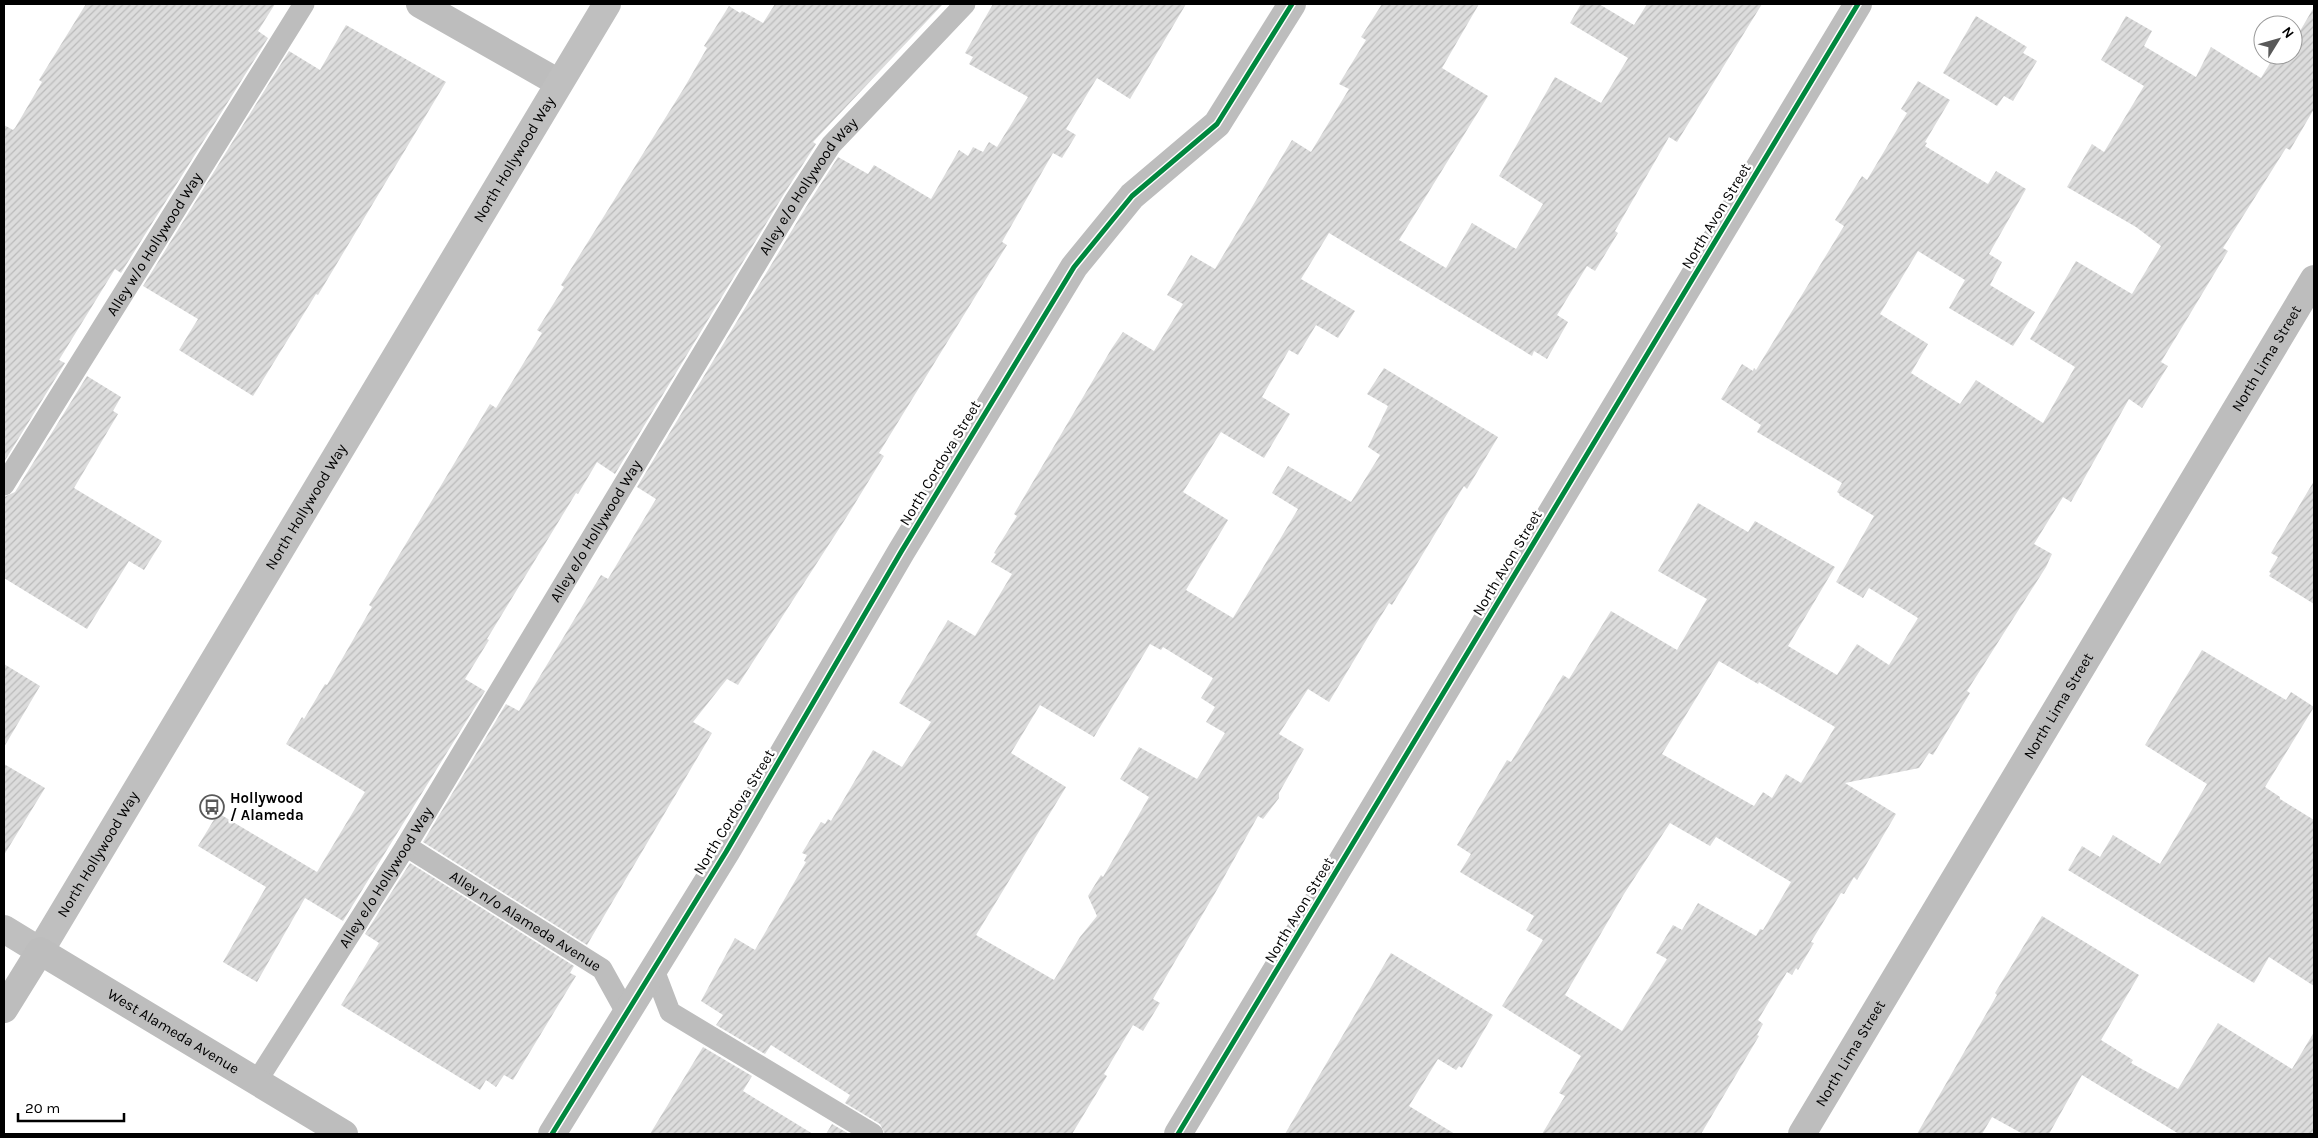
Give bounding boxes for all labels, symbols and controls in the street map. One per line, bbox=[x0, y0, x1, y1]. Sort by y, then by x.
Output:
north arrow bbox=[2253, 15, 2303, 65]
text: N bbox=[2278, 23, 2298, 42]
street label: North Hollywood Way bbox=[469, 93, 559, 226]
street label: Alley e/o Hollywood Way bbox=[755, 114, 861, 258]
street label: North Avon Street bbox=[1677, 160, 1755, 272]
street label: Alley w/o Hollywood Way bbox=[103, 169, 206, 319]
street label: North Lima Street bbox=[2228, 302, 2305, 415]
street label: North Cordova Street bbox=[896, 397, 985, 529]
street label: North Hollywood Way bbox=[261, 440, 351, 573]
street label: Alley e/o Hollywood Way bbox=[546, 457, 645, 605]
street label: North Avon Street bbox=[1468, 507, 1546, 619]
street label: North Lima Street bbox=[2020, 649, 2097, 762]
street label: North Cordova Street bbox=[690, 746, 779, 878]
street label: North Hollywood Way bbox=[53, 788, 143, 920]
place label: Hollywood / Alameda bbox=[230, 789, 304, 824]
bus stop icon: Hollywood / Alameda bbox=[199, 794, 225, 820]
street label: Alley e/o Hollywood Way bbox=[335, 804, 436, 951]
street label: North Avon Street bbox=[1260, 854, 1338, 966]
street label: Alley n/o Alameda Avenue bbox=[446, 867, 605, 975]
street label: West Alameda Avenue bbox=[104, 985, 243, 1078]
street label: North Lima Street bbox=[1812, 997, 1889, 1110]
scale bar bbox=[18, 1090, 124, 1122]
text: 20 m bbox=[25, 1099, 60, 1117]

